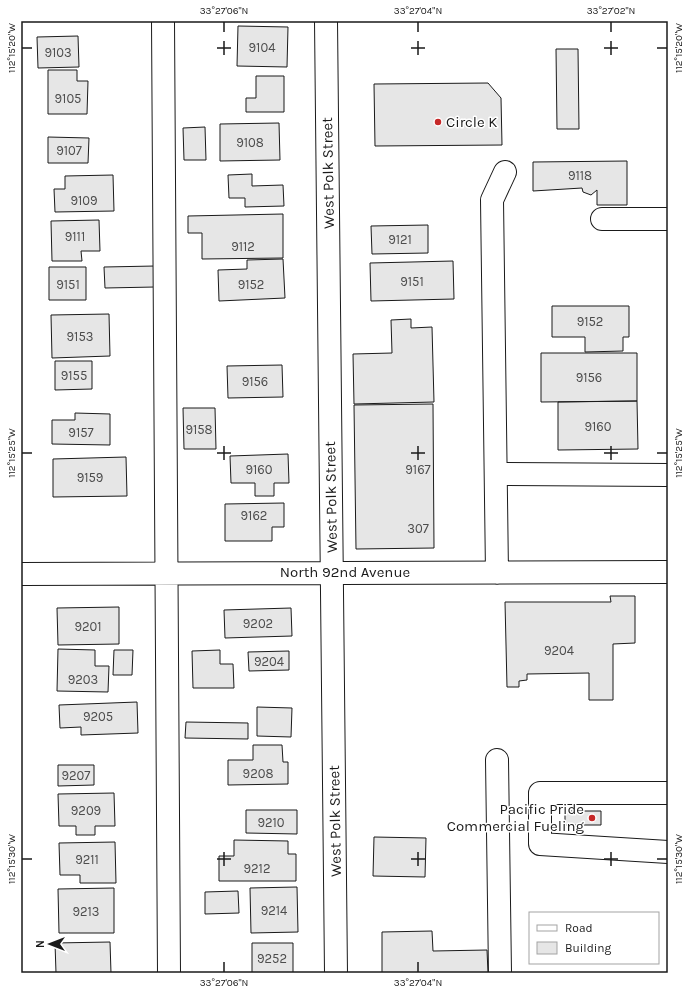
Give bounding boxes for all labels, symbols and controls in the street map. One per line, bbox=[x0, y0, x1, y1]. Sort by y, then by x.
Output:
text: 33°27'06"N bbox=[200, 5, 248, 17]
text: 33°27'04"N bbox=[394, 5, 442, 17]
text: 33°27'02"N bbox=[587, 5, 635, 17]
text: 112°15'20"W bbox=[6, 23, 18, 73]
text: 112°15'20"W bbox=[673, 23, 685, 73]
house number: 9104 bbox=[249, 40, 275, 55]
house number: 9103 bbox=[44, 45, 72, 60]
house number: 9105 bbox=[55, 91, 81, 106]
place label: Circle K bbox=[446, 113, 497, 131]
street label: West Polk Street bbox=[318, 117, 338, 229]
marker: Circle K bbox=[433, 117, 443, 127]
house number: 9108 bbox=[236, 135, 264, 150]
house number: 9107 bbox=[56, 143, 82, 158]
house number: 9118 bbox=[568, 168, 592, 183]
house number: 9109 bbox=[70, 193, 98, 208]
house number: 9111 bbox=[65, 229, 85, 244]
house number: 9121 bbox=[388, 232, 412, 247]
house number: 9112 bbox=[231, 239, 255, 254]
house number: 9151 bbox=[400, 274, 424, 289]
house number: 9151 bbox=[56, 277, 80, 292]
house number: 9152 bbox=[238, 277, 264, 292]
house number: 9152 bbox=[577, 314, 603, 329]
house number: 9153 bbox=[67, 329, 93, 344]
house number: 9155 bbox=[61, 368, 87, 383]
house number: 9156 bbox=[576, 370, 602, 385]
house number: 9156 bbox=[242, 374, 268, 389]
house number: 9160 bbox=[585, 419, 612, 434]
house number: 9158 bbox=[185, 422, 213, 437]
house number: 9157 bbox=[68, 425, 94, 440]
text: 112°15'25"W bbox=[6, 428, 18, 478]
text: 112°15'25"W bbox=[673, 428, 685, 478]
street label: West Polk Street bbox=[321, 441, 341, 553]
house number: 9160 bbox=[246, 462, 273, 477]
house number: 9167 bbox=[405, 462, 431, 477]
house number: 9159 bbox=[77, 470, 103, 485]
house number: 9162 bbox=[241, 508, 267, 523]
house number: 307 bbox=[407, 521, 429, 536]
street label: North 92nd Avenue bbox=[280, 563, 410, 581]
house number: 9202 bbox=[243, 616, 273, 631]
house number: 9201 bbox=[74, 619, 102, 634]
house number: 9204 bbox=[544, 643, 574, 658]
house number: 9204 bbox=[254, 654, 284, 669]
house number: 9203 bbox=[68, 672, 98, 687]
house number: 9205 bbox=[83, 709, 113, 724]
street label: West Polk Street bbox=[325, 765, 345, 877]
house number: 9208 bbox=[243, 766, 273, 781]
house number: 9207 bbox=[62, 768, 90, 783]
place label: Pacific Pride Commercial Fueling bbox=[447, 800, 585, 835]
house number: 9209 bbox=[71, 803, 101, 818]
marker: Pacific Pride Commercial Fueling bbox=[587, 813, 597, 823]
house number: 9210 bbox=[257, 815, 285, 830]
text: 112°15'30"W bbox=[6, 834, 18, 884]
text: 112°15'30"W bbox=[673, 834, 685, 884]
house number: 9211 bbox=[75, 852, 99, 867]
house number: 9212 bbox=[244, 861, 270, 876]
house number: 9214 bbox=[261, 903, 287, 918]
house number: 9213 bbox=[72, 904, 100, 919]
legend bbox=[529, 912, 659, 964]
text: Road bbox=[565, 921, 593, 935]
north arrow bbox=[30, 924, 70, 964]
text: N bbox=[34, 940, 47, 948]
text: Building bbox=[565, 941, 612, 955]
house number: 9252 bbox=[257, 951, 287, 966]
text: 33°27'06"N bbox=[200, 977, 248, 989]
text: 33°27'04"N bbox=[394, 977, 442, 989]

